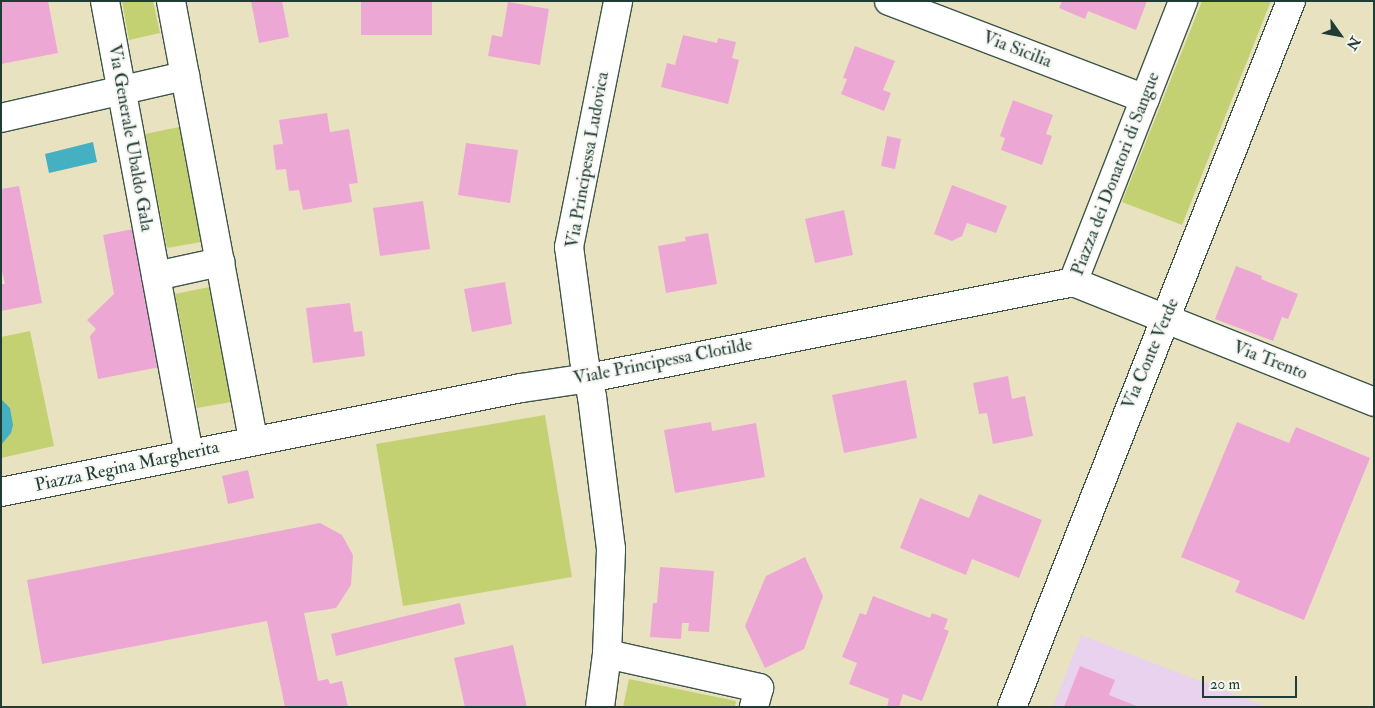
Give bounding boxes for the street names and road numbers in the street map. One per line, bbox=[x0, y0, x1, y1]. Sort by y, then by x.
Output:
street label: Via Sicilia bbox=[979, 27, 1055, 73]
street label: Via Generale Ubaldo Gala bbox=[103, 43, 157, 233]
street label: Piazza dei Donatori di Sangue bbox=[1067, 69, 1165, 279]
street label: Via Principessa Ludovica bbox=[562, 70, 614, 250]
street label: Via Conte Verde bbox=[1118, 295, 1184, 413]
street label: Viale Principessa Clotilde bbox=[572, 334, 754, 390]
street label: Via Trento bbox=[1230, 337, 1310, 385]
street label: Piazza Regina Margherita bbox=[33, 437, 221, 497]

